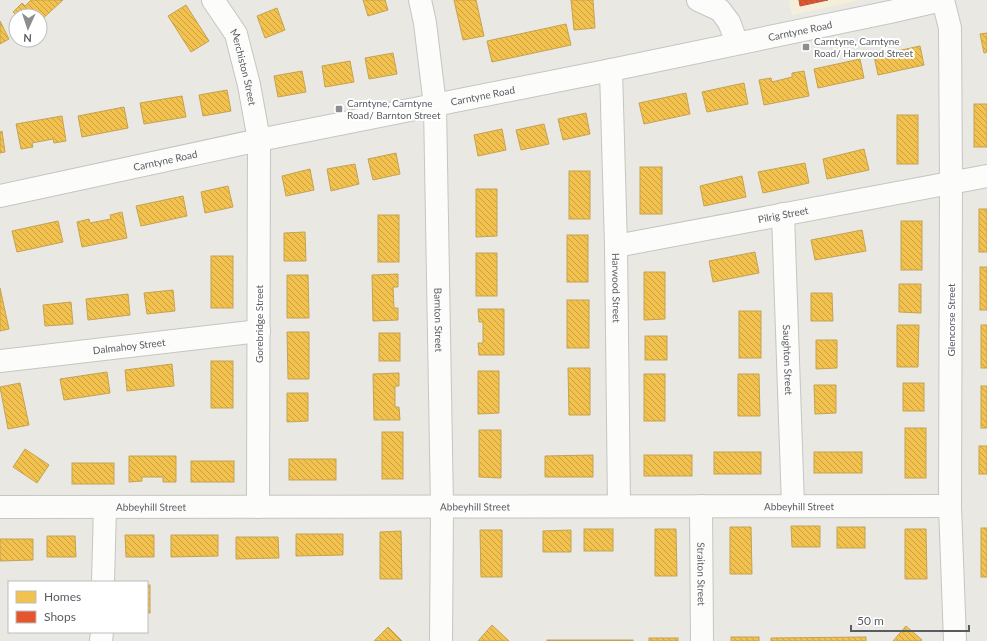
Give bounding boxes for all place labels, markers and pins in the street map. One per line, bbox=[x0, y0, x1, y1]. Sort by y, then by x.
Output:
place label: Carntyne, Carntyne Road/ Harwood Street bbox=[814, 35, 913, 59]
marker: Carntyne, Carntyne Road/ Harwood Street bbox=[801, 42, 811, 52]
place label: Carntyne, Carntyne Road/ Barnton Street bbox=[347, 97, 441, 121]
marker: Carntyne, Carntyne Road/ Barnton Street bbox=[334, 104, 344, 114]

